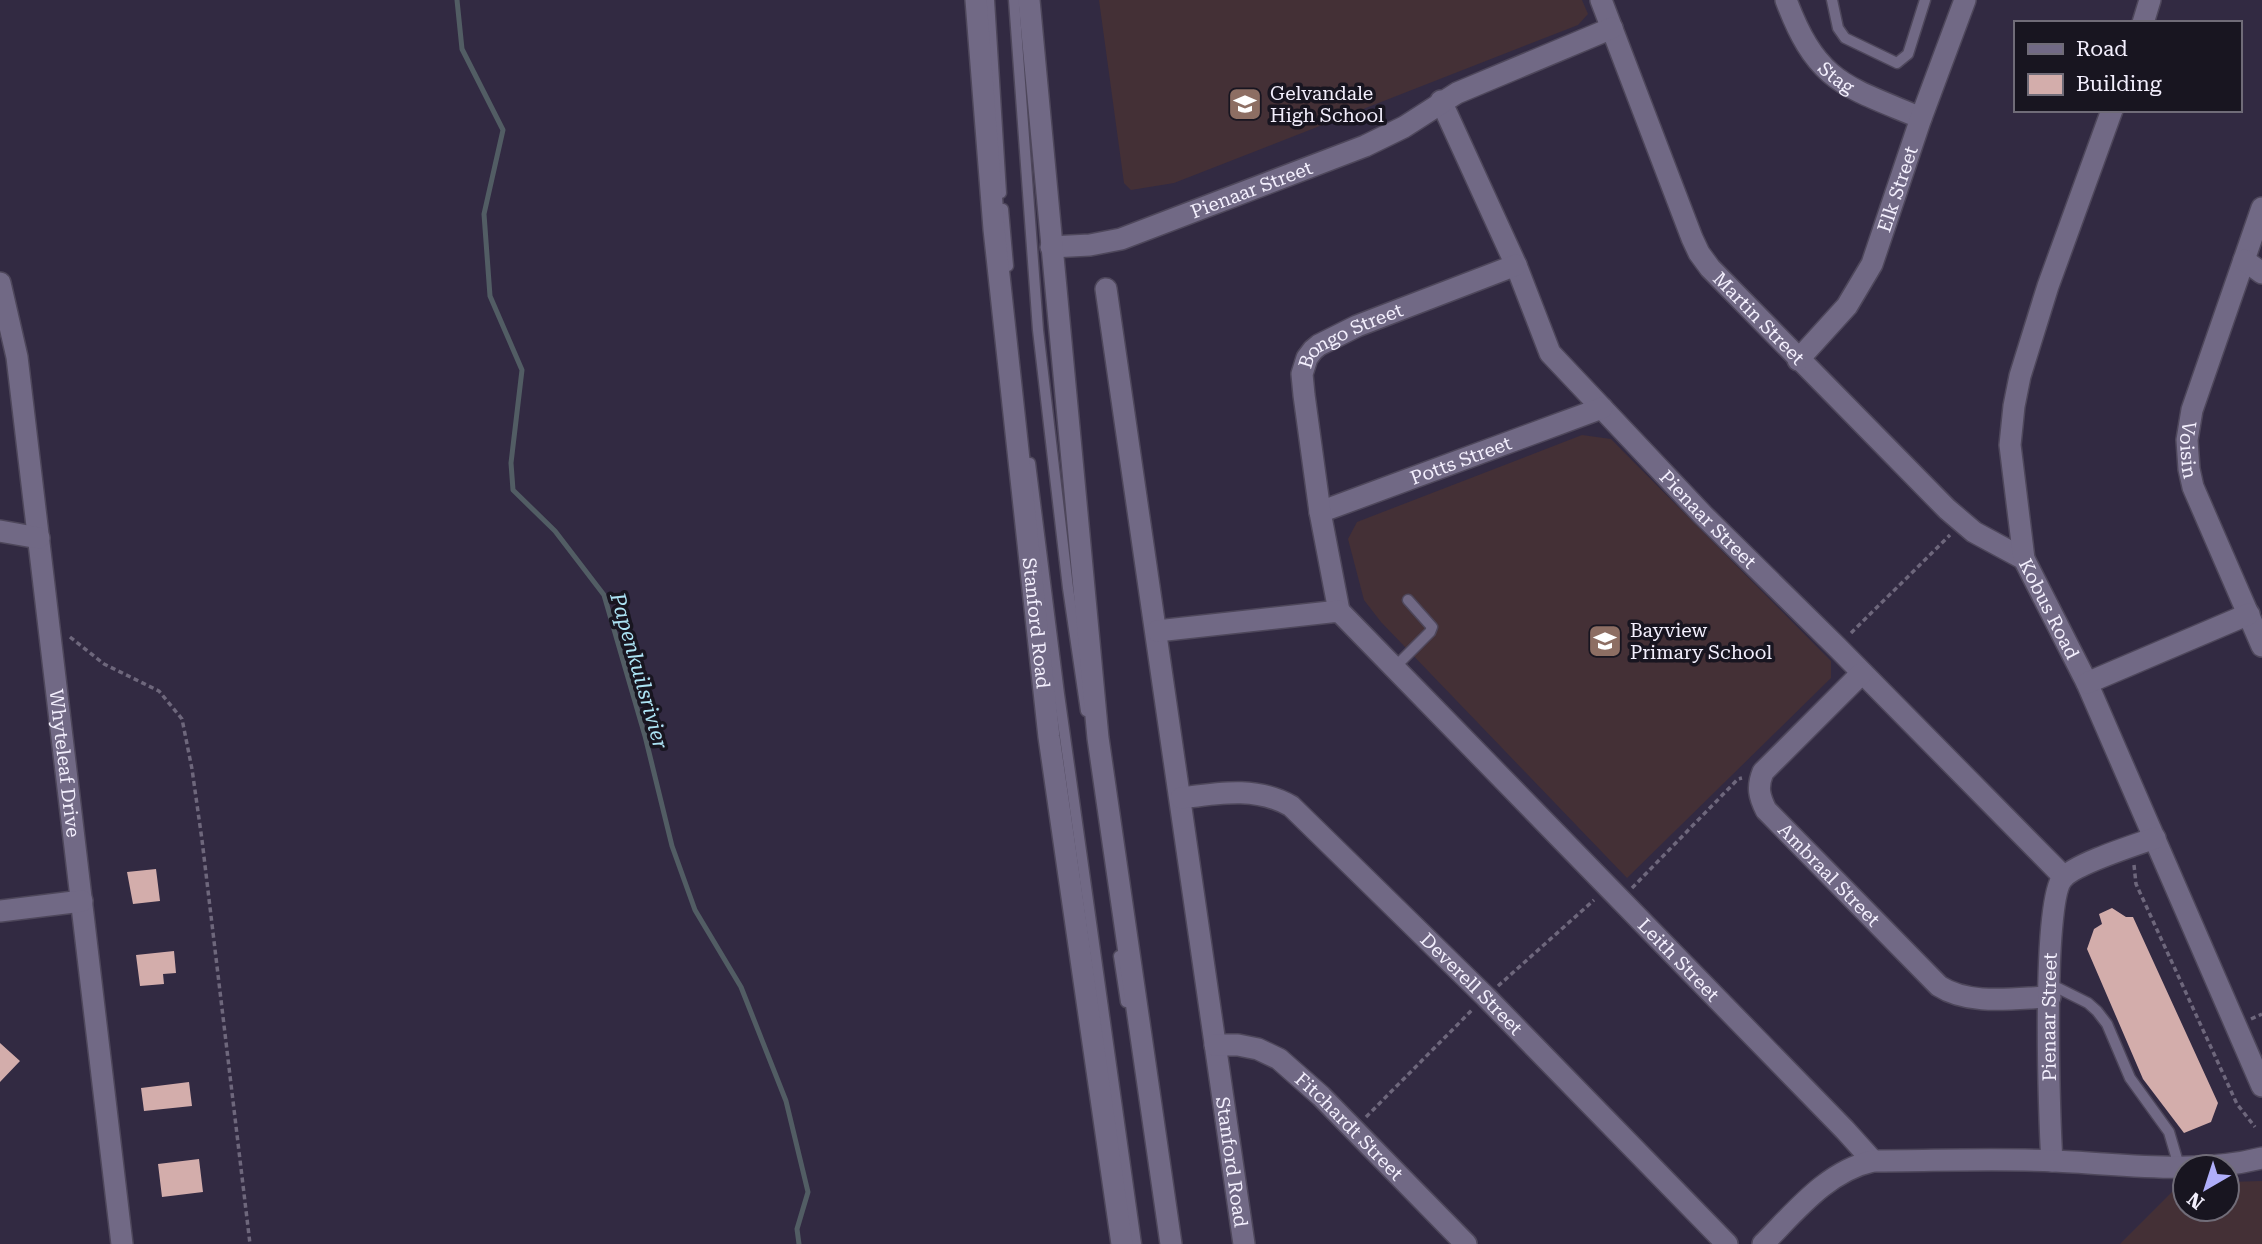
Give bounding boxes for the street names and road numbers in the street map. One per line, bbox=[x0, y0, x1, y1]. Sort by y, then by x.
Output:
street label: Stag bbox=[1813, 56, 1859, 99]
street label: Elk Street bbox=[1872, 143, 1922, 235]
street label: Pienaar Street bbox=[1187, 156, 1315, 223]
street label: Martin Street bbox=[1708, 267, 1810, 369]
street label: Bongo Street bbox=[1293, 298, 1406, 371]
street label: Voisin bbox=[2175, 419, 2202, 481]
street label: Potts Street bbox=[1407, 431, 1515, 489]
street label: Pienaar Street bbox=[1655, 465, 1762, 573]
street label: Kobus Road bbox=[2014, 555, 2084, 663]
street label: Stanford Road bbox=[1018, 556, 1055, 690]
street label: Whyteleaf Drive bbox=[45, 688, 85, 839]
street label: Ambraal Street bbox=[1774, 818, 1885, 931]
street label: Leith Street bbox=[1633, 913, 1725, 1006]
street label: Deverell Street bbox=[1416, 928, 1528, 1039]
street label: Pienaar Street bbox=[2037, 952, 2061, 1082]
street label: Fitchardt Street bbox=[1290, 1067, 1409, 1185]
street label: Stanford Road bbox=[1211, 1095, 1253, 1229]

